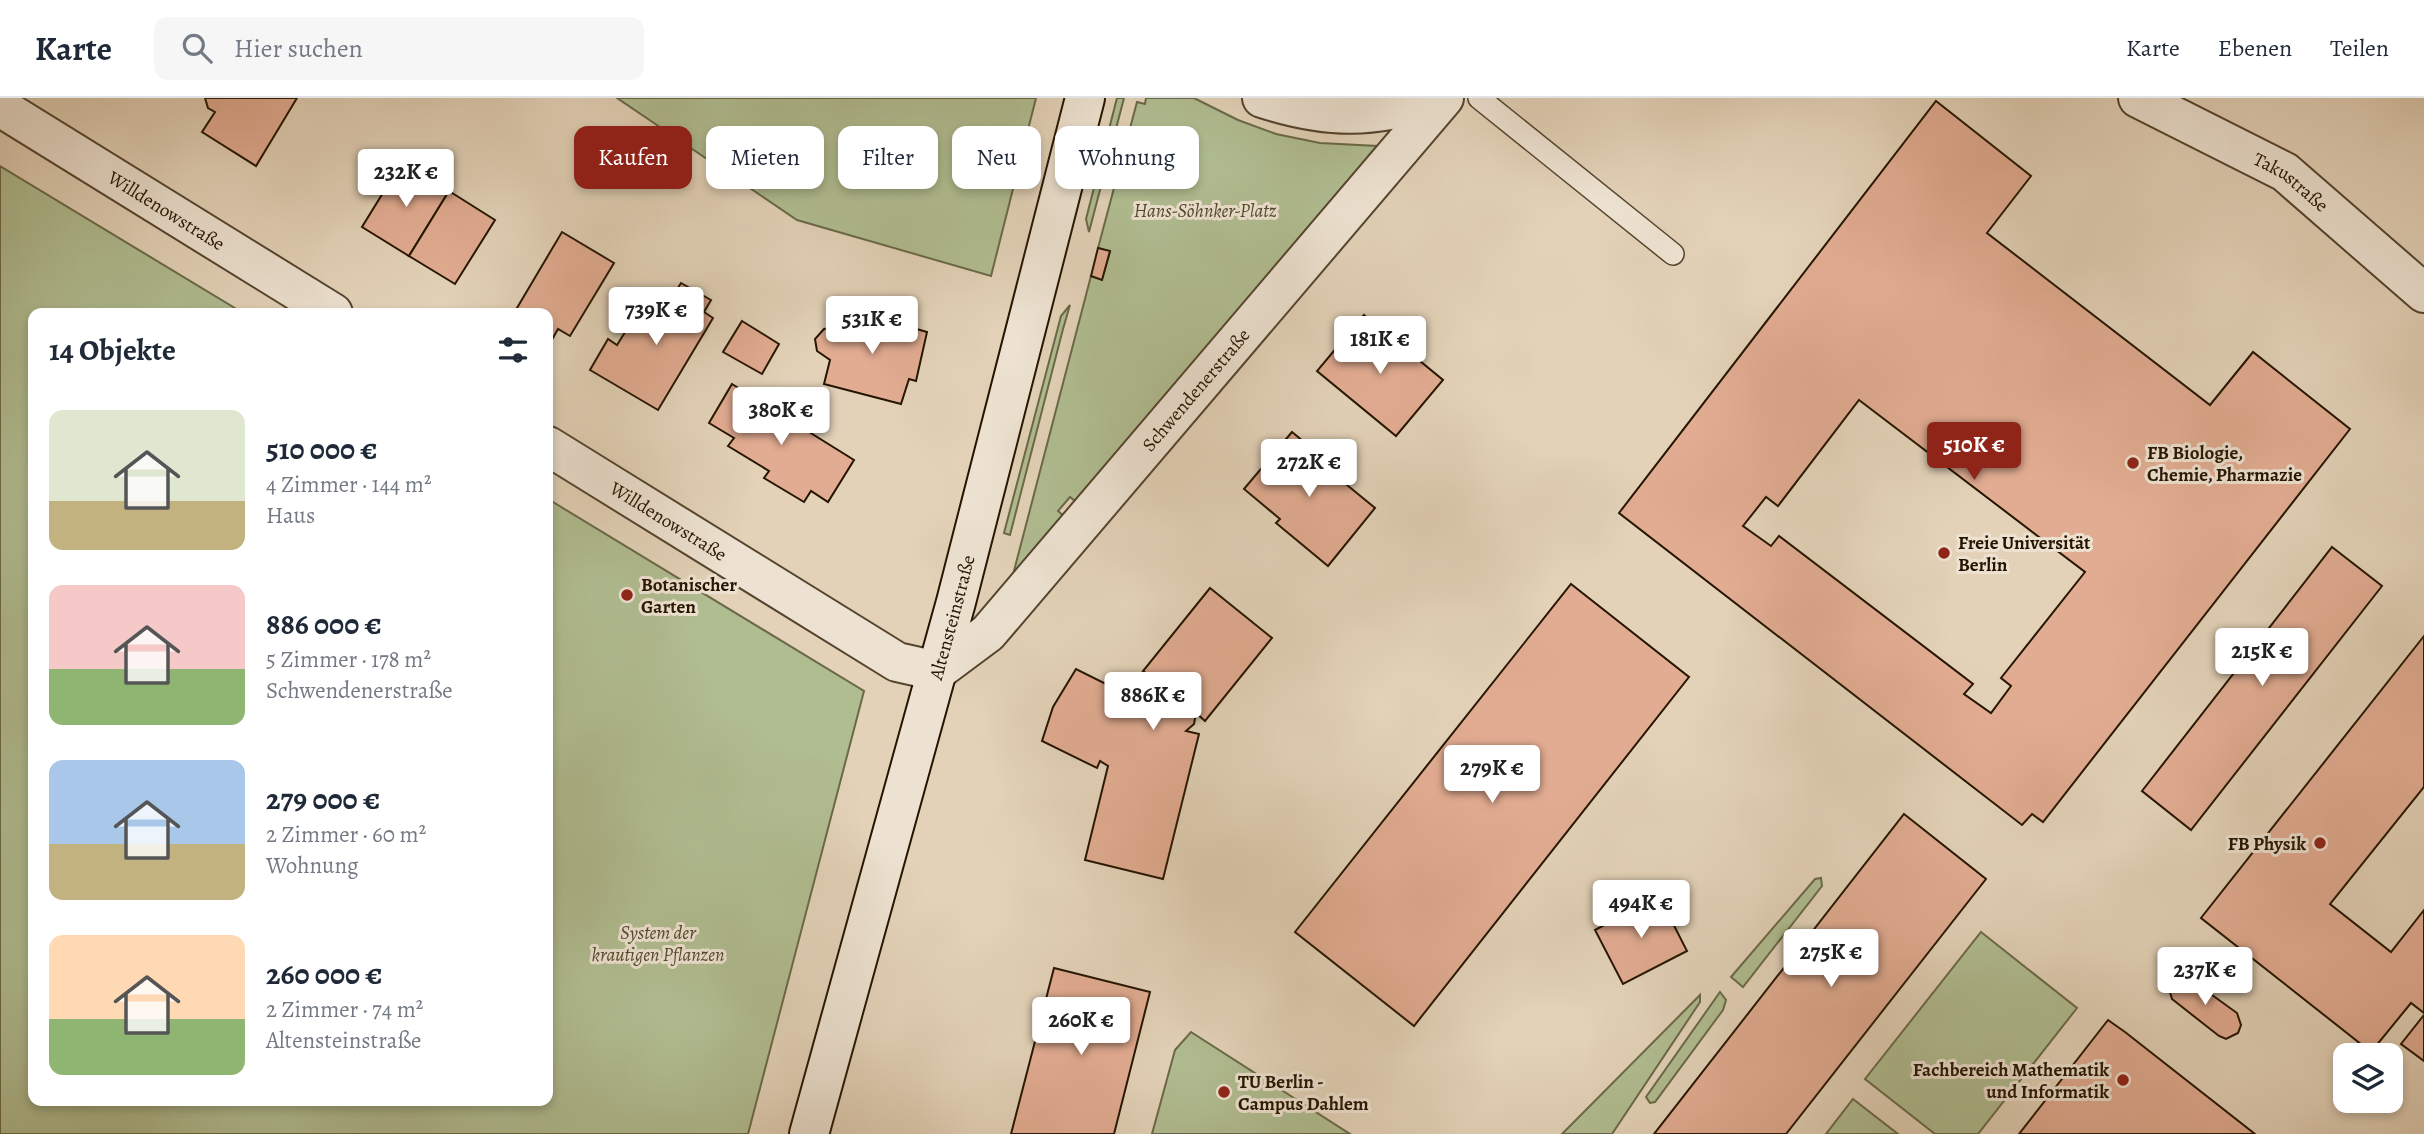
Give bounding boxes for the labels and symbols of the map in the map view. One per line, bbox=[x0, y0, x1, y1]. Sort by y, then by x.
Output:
street label: Takustraße bbox=[2249, 146, 2334, 218]
pin: 232K € bbox=[349, 150, 463, 209]
street label: Willdenowstraße bbox=[102, 164, 230, 257]
park label: Hans-Söhnker-Platz bbox=[1134, 198, 1277, 224]
pin: 739K € bbox=[599, 288, 713, 347]
pin: 531K € bbox=[815, 296, 929, 356]
pin: 181K € bbox=[1323, 316, 1437, 376]
street label: Schwendenerstraße bbox=[1136, 323, 1256, 457]
pin: 380K € bbox=[724, 388, 838, 447]
pin: 510K € bbox=[1917, 422, 2031, 482]
pin: 272K € bbox=[1252, 440, 1366, 499]
place label: FB Biologie, Chemie, Pharmazie bbox=[2147, 440, 2302, 488]
marker: FB Biologie, Chemie, Pharmazie bbox=[2125, 455, 2141, 471]
street label: Willdenowstraße bbox=[604, 475, 732, 568]
place label: Freie Universität Berlin bbox=[1958, 530, 2091, 578]
marker: Freie Universität Berlin bbox=[1936, 545, 1952, 561]
street label: Altensteinstraße bbox=[923, 552, 982, 684]
place label: Botanischer Garten bbox=[641, 572, 737, 620]
marker: Botanischer Garten bbox=[619, 587, 635, 603]
pin: 215K € bbox=[2205, 628, 2319, 688]
pin: 886K € bbox=[1096, 672, 1210, 732]
pin: 279K € bbox=[1435, 746, 1549, 805]
place label: FB Physik bbox=[2228, 831, 2306, 857]
marker: FB Physik bbox=[2312, 835, 2328, 851]
pin: 494K € bbox=[1584, 880, 1698, 940]
park label: System der krautigen Pflanzen bbox=[592, 920, 724, 968]
pin: 275K € bbox=[1774, 930, 1888, 989]
pin: 237K € bbox=[2148, 948, 2262, 1007]
pin: 260K € bbox=[1024, 998, 1138, 1057]
place label: Fachbereich Mathematik und Informatik bbox=[1913, 1057, 2109, 1105]
place label: TU Berlin - Campus Dahlem bbox=[1238, 1069, 1369, 1117]
marker: Fachbereich Mathematik und Informatik bbox=[2115, 1072, 2131, 1088]
marker: TU Berlin - Campus Dahlem bbox=[1216, 1084, 1232, 1100]

